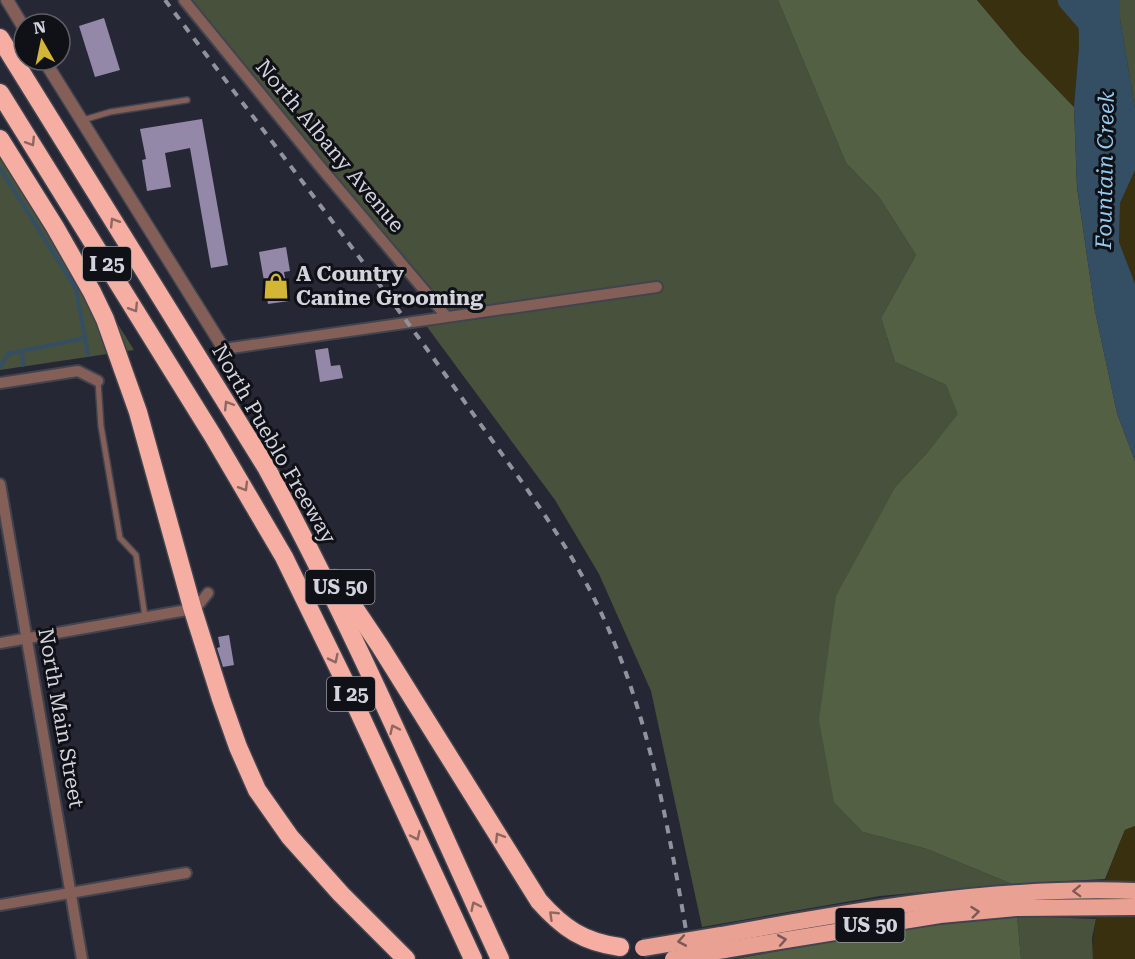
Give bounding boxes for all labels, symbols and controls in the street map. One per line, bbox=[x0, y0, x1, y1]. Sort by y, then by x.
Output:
north arrow bbox=[12, 12, 72, 72]
text: N bbox=[32, 17, 47, 38]
street label: North Albany Avenue bbox=[251, 55, 409, 237]
water label: Fountain Creek bbox=[1091, 91, 1119, 250]
one-way arrow bbox=[23, 136, 35, 146]
one-way arrow bbox=[109, 218, 121, 228]
road number: I 25 bbox=[83, 247, 131, 281]
place label: A Country Canine Grooming bbox=[296, 262, 483, 310]
shop icon: A Country Canine Grooming bbox=[261, 271, 291, 301]
one-way arrow bbox=[126, 302, 138, 312]
street label: North Pueblo Freeway bbox=[207, 340, 341, 548]
one-way arrow bbox=[223, 401, 235, 411]
one-way arrow bbox=[236, 481, 248, 491]
road number: US 50 bbox=[306, 570, 374, 604]
street label: North Main Street bbox=[33, 626, 89, 810]
one-way arrow bbox=[327, 653, 339, 664]
road number: I 25 bbox=[327, 677, 375, 711]
one-way arrow bbox=[389, 724, 401, 735]
one-way arrow bbox=[409, 830, 421, 841]
one-way arrow bbox=[495, 833, 507, 843]
one-way arrow bbox=[1072, 884, 1081, 897]
one-way arrow bbox=[471, 901, 483, 912]
one-way arrow bbox=[970, 906, 979, 919]
road number: US 50 bbox=[836, 908, 904, 942]
one-way arrow bbox=[549, 911, 559, 922]
one-way arrow bbox=[777, 934, 787, 947]
one-way arrow bbox=[677, 935, 687, 947]

